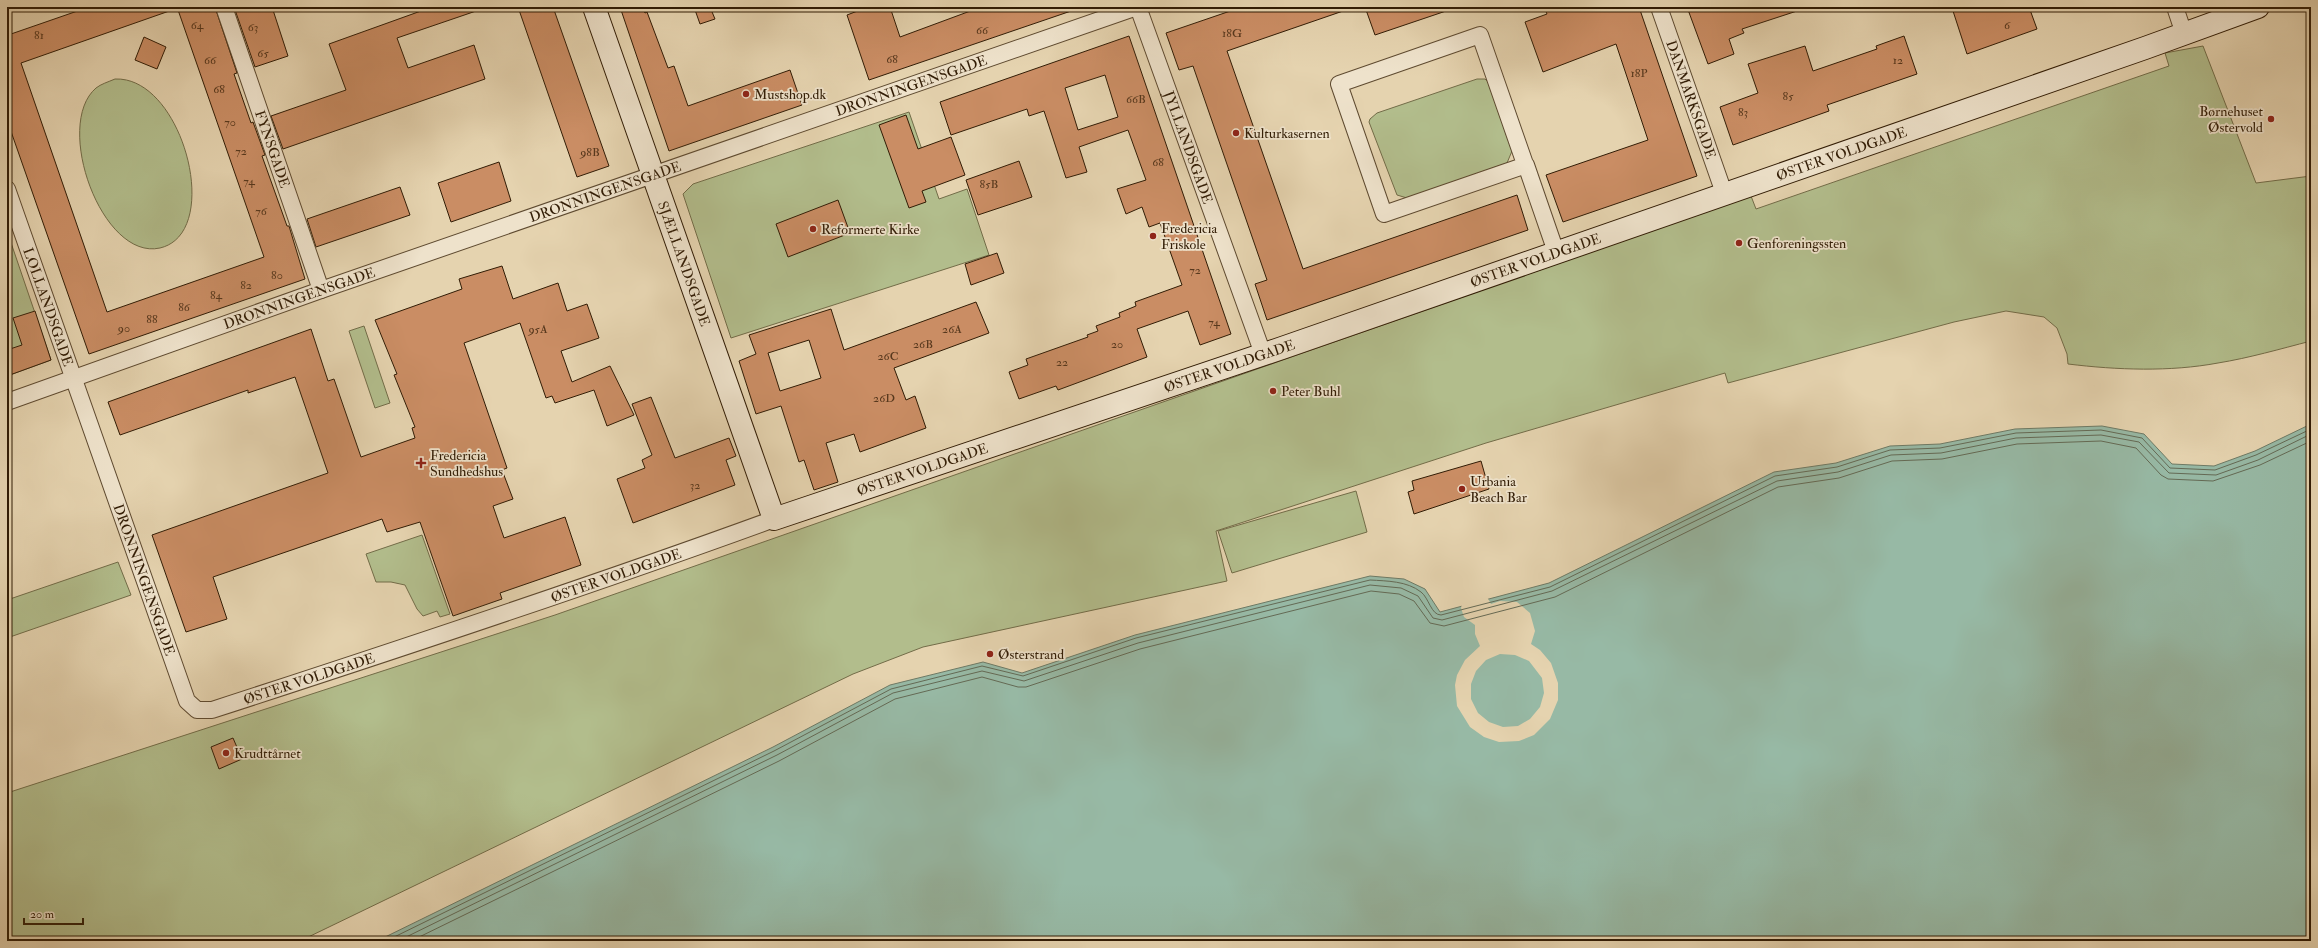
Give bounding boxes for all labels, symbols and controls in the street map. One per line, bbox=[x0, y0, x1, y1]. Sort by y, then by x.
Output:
house number: 64 bbox=[191, 18, 204, 33]
house number: 6 bbox=[2004, 18, 2011, 33]
house number: 63 bbox=[248, 20, 258, 35]
house number: 66 bbox=[976, 23, 989, 38]
house number: 18G bbox=[1222, 26, 1242, 41]
house number: 81 bbox=[34, 28, 44, 43]
street label: DANMARKSGADE bbox=[1663, 38, 1720, 161]
house number: 65 bbox=[257, 46, 269, 61]
street label: DRONNINGENSGADE bbox=[833, 51, 989, 120]
house number: 68 bbox=[886, 52, 898, 67]
house number: 66 bbox=[204, 53, 217, 68]
house number: 12 bbox=[1893, 53, 1903, 68]
house number: 18P bbox=[1631, 66, 1647, 81]
house number: 68 bbox=[213, 82, 225, 97]
place label: Mustshop.dk bbox=[754, 86, 826, 104]
street label: JYLLANDSGADE bbox=[1160, 87, 1217, 206]
marker: Mustshop.dk bbox=[741, 89, 751, 99]
house number: 85 bbox=[1783, 89, 1794, 104]
house number: 66B bbox=[1126, 92, 1146, 107]
place label: Børnehuset Østervold bbox=[2199, 103, 2263, 136]
house number: 83 bbox=[1738, 105, 1748, 120]
street label: FYNSGADE bbox=[251, 108, 294, 190]
marker: Børnehuset Østervold bbox=[2266, 114, 2276, 124]
house number: 70 bbox=[224, 115, 236, 130]
street label: ØSTER VOLDGADE bbox=[1774, 123, 1909, 184]
place label: Kulturkasernen bbox=[1244, 125, 1330, 142]
marker: Kulturkasernen bbox=[1231, 128, 1241, 138]
house number: 72 bbox=[235, 144, 247, 159]
house number: 98B bbox=[579, 145, 600, 160]
house number: 68 bbox=[1152, 155, 1164, 170]
street label: DRONNINGENSGADE bbox=[527, 157, 683, 226]
house number: 74 bbox=[243, 174, 255, 189]
house number: 85B bbox=[980, 177, 999, 192]
street label: SJÆLLANDSGADE bbox=[654, 199, 714, 329]
house number: 76 bbox=[255, 204, 268, 219]
place label: Fredericia Friskole bbox=[1161, 220, 1217, 253]
place label: Reformerte Kirke bbox=[821, 221, 920, 238]
marker: Reformerte Kirke bbox=[808, 224, 818, 234]
street label: ØSTER VOLDGADE bbox=[1468, 229, 1603, 290]
marker: Fredericia Friskole bbox=[1148, 231, 1158, 241]
place label: Genforeningssten bbox=[1747, 235, 1846, 252]
marker: Genforeningssten bbox=[1734, 238, 1744, 248]
street label: LOLLANDSGADE bbox=[20, 245, 77, 369]
street label: DRONNINGENSGADE bbox=[221, 263, 377, 333]
house number: 72 bbox=[1189, 263, 1201, 278]
house number: 80 bbox=[271, 268, 283, 283]
house number: 82 bbox=[240, 278, 252, 293]
house number: 84 bbox=[210, 288, 223, 303]
house number: 86 bbox=[178, 300, 191, 315]
house number: 88 bbox=[146, 312, 158, 327]
house number: 74 bbox=[1208, 315, 1220, 330]
house number: 90 bbox=[117, 321, 130, 336]
house number: 95A bbox=[527, 322, 548, 337]
house number: 26A bbox=[942, 322, 962, 337]
street label: ØSTER VOLDGADE bbox=[1161, 336, 1297, 396]
house number: 26B bbox=[913, 337, 933, 352]
house number: 20 bbox=[1111, 337, 1123, 352]
house number: 26C bbox=[878, 349, 899, 364]
house number: 22 bbox=[1056, 355, 1068, 370]
place label: Peter Buhl bbox=[1281, 383, 1341, 400]
marker: Peter Buhl bbox=[1268, 386, 1278, 396]
house number: 26D bbox=[873, 391, 895, 406]
street label: ØSTER VOLDGADE bbox=[854, 439, 990, 499]
place label: Fredericia Sundhedshus bbox=[430, 447, 503, 480]
marker: Fredericia Sundhedshus bbox=[415, 457, 427, 469]
place label: Urbania Beach Bar bbox=[1470, 473, 1528, 506]
house number: 32 bbox=[690, 478, 700, 493]
marker: Urbania Beach Bar bbox=[1457, 484, 1467, 494]
street label: DRONNINGENSGADE bbox=[110, 501, 179, 658]
street label: ØSTER VOLDGADE bbox=[548, 545, 684, 606]
place label: Østerstrand bbox=[998, 646, 1064, 663]
street label: ØSTER VOLDGADE bbox=[241, 649, 377, 708]
marker: Østerstrand bbox=[985, 649, 995, 659]
place label: Krudttårnet bbox=[234, 745, 301, 762]
marker: Krudttårnet bbox=[221, 748, 231, 758]
scale bar bbox=[24, 900, 83, 926]
text: 20 m bbox=[30, 907, 55, 922]

